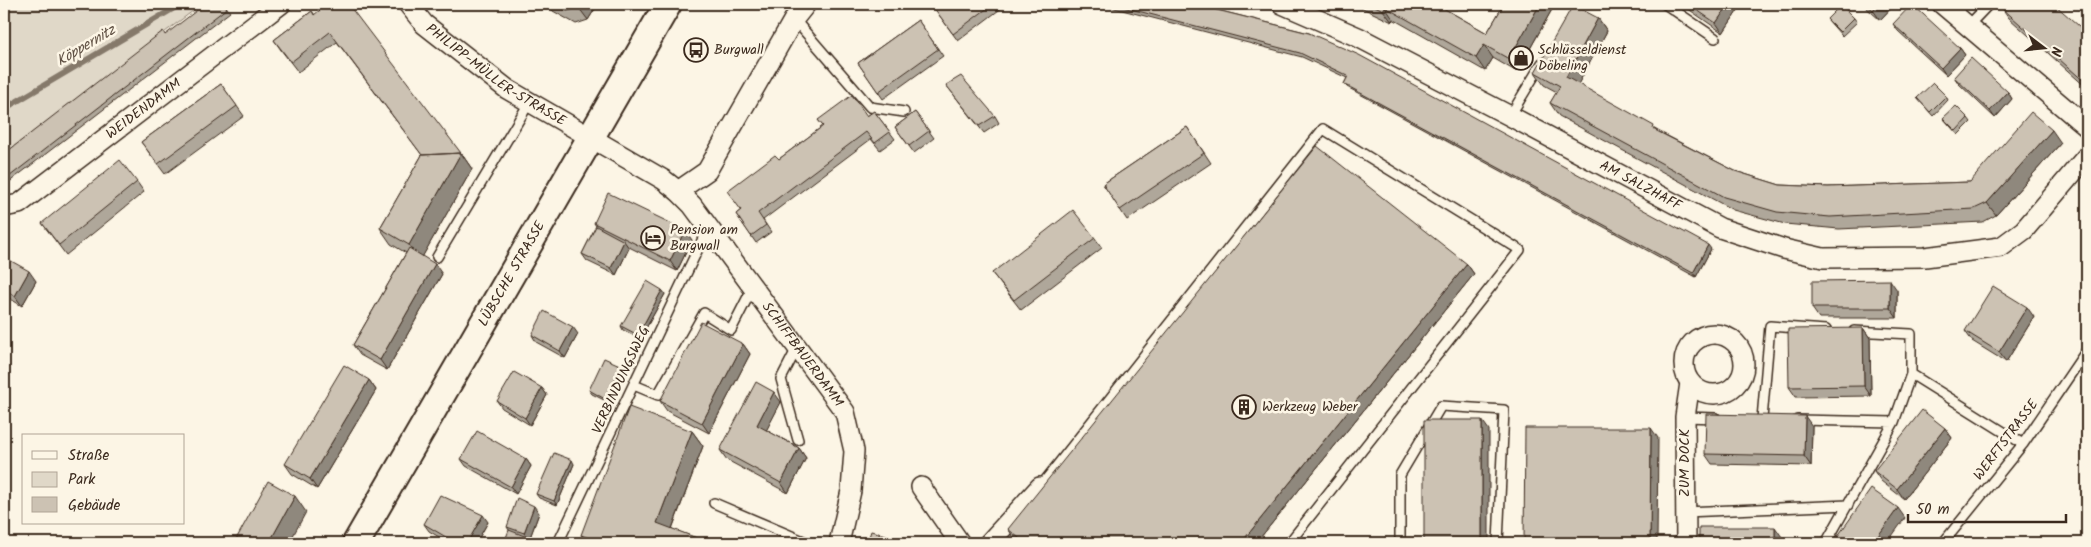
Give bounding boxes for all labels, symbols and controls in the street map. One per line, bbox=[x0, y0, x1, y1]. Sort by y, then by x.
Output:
water label: Köppernitz bbox=[52, 18, 122, 73]
street label: PHILIPP-MÜLLER-STRASSE bbox=[421, 18, 571, 132]
north arrow bbox=[2018, 22, 2068, 72]
bus stop icon: Burgwall bbox=[683, 37, 709, 63]
place label: Burgwall bbox=[714, 39, 764, 61]
place label: Schlüsseldienst Döbeling bbox=[1538, 39, 1627, 77]
text: N bbox=[2044, 44, 2067, 59]
shop icon: Schlüsseldienst Döbeling bbox=[1508, 45, 1534, 71]
street label: WEIDENDAMM bbox=[101, 73, 186, 145]
street label: AM SALZHAFF bbox=[1596, 155, 1687, 217]
street label: LÜBSCHE STRASSE bbox=[473, 216, 551, 331]
place label: Pension am Burgwall bbox=[670, 219, 738, 257]
hotel icon: Pension am Burgwall bbox=[640, 225, 666, 251]
street label: SCHIFFBAUERDAMM bbox=[756, 297, 849, 412]
street label: VERBINDUNGSWEG bbox=[586, 322, 656, 438]
building icon: Werkzeug Weber bbox=[1231, 394, 1257, 420]
street label: WERFTSTRASSE bbox=[1968, 394, 2044, 485]
place label: Werkzeug Weber bbox=[1262, 396, 1359, 418]
street label: ZUM DOCK bbox=[1674, 428, 1696, 497]
legend bbox=[22, 434, 185, 524]
text: Straße bbox=[68, 444, 110, 468]
text: Park bbox=[68, 468, 96, 492]
scale bar bbox=[1908, 492, 2066, 524]
text: Gebäude bbox=[68, 494, 121, 518]
text: 50 m bbox=[1916, 498, 1950, 522]

